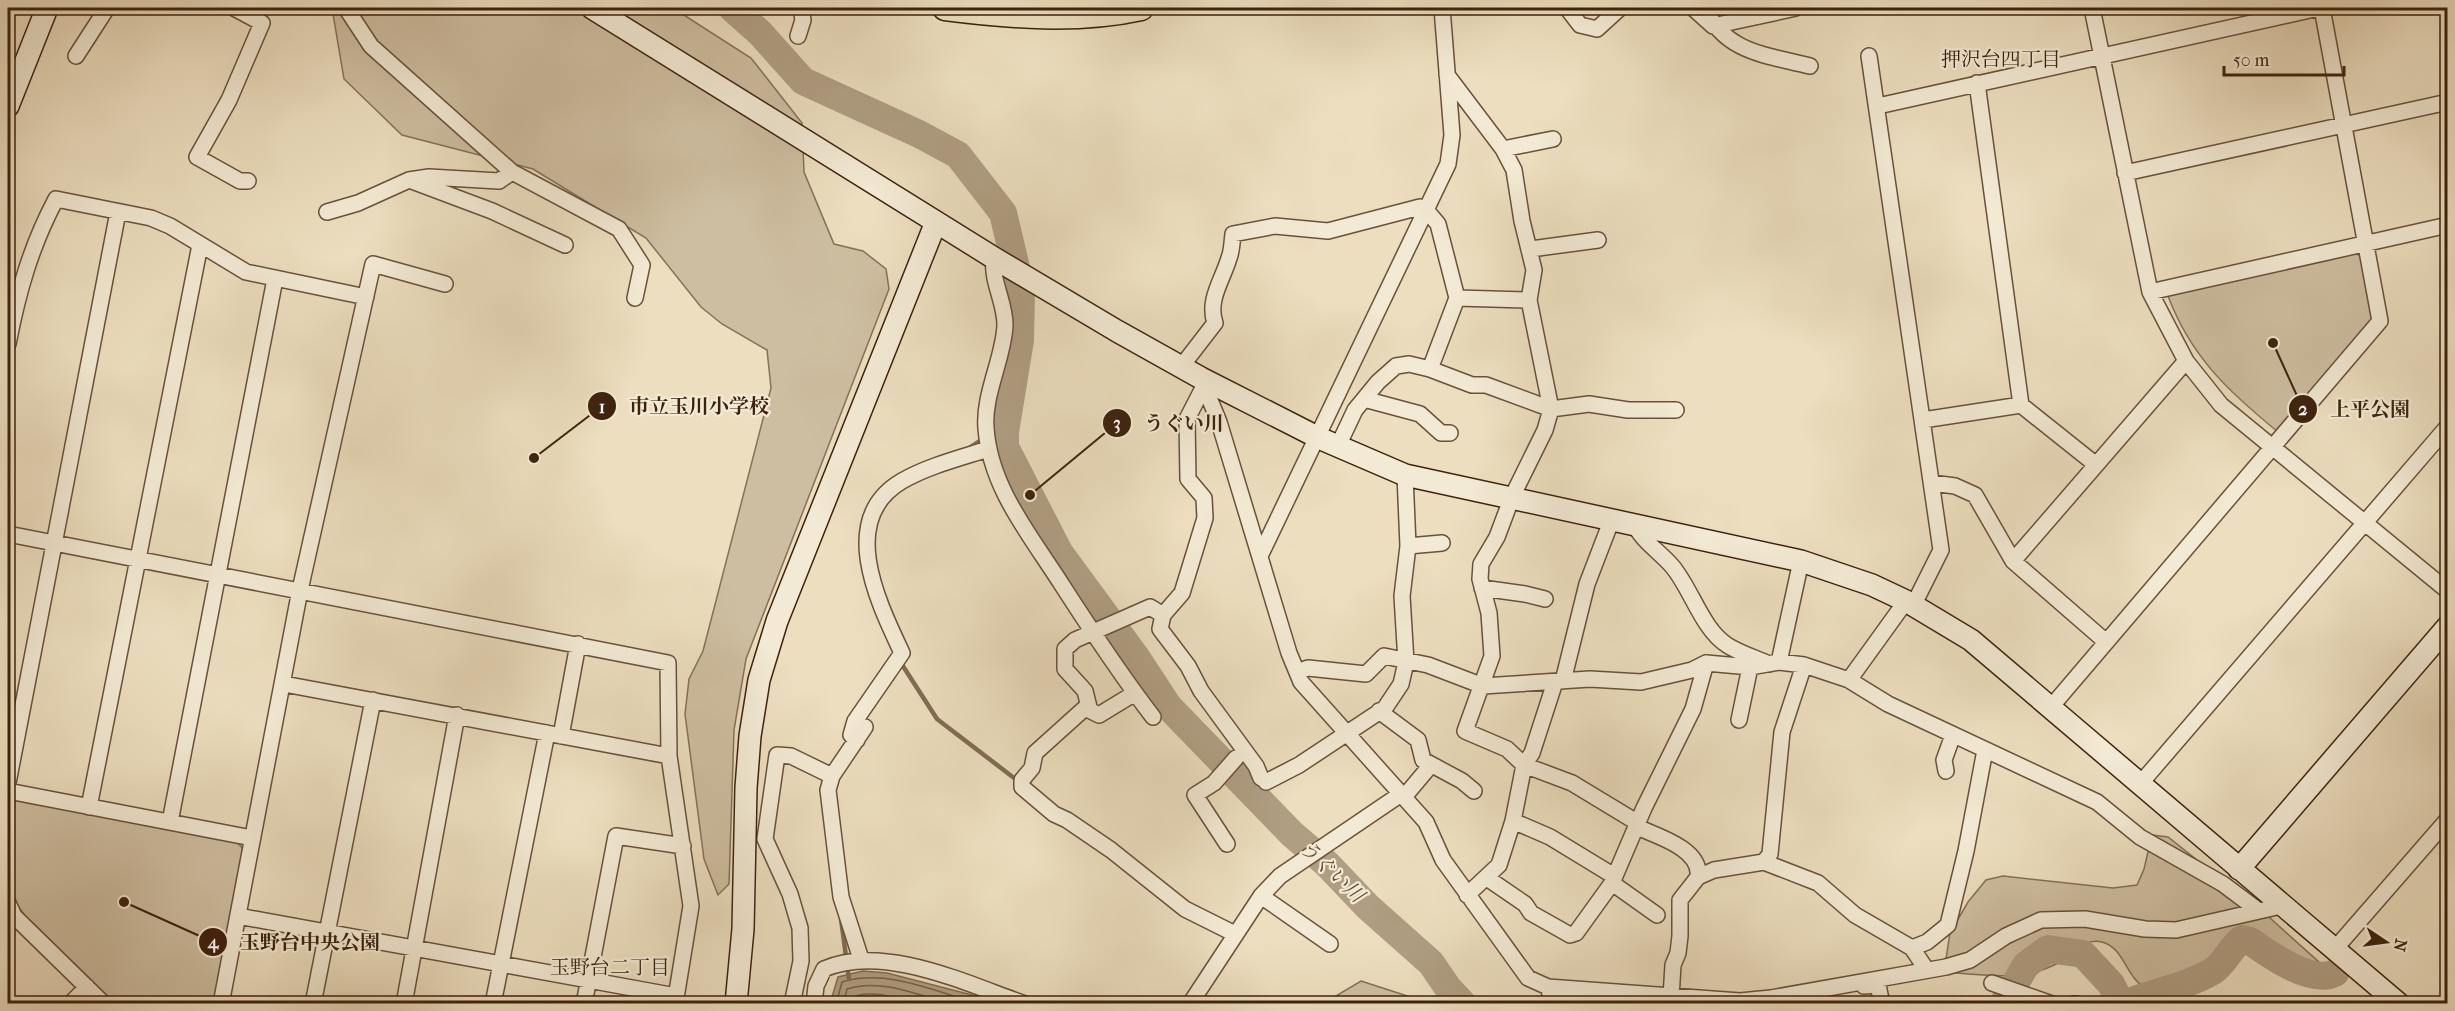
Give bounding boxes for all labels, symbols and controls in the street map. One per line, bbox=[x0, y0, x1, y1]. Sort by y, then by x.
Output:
scale bar bbox=[2224, 39, 2344, 77]
district label: 押沢台四丁目 bbox=[1941, 48, 2061, 71]
text: 50 m bbox=[2233, 50, 2270, 71]
callout: 市立玉川小学校 bbox=[587, 387, 781, 425]
callout: 上平公園 bbox=[2288, 390, 2422, 428]
text: 市立玉川小学校 bbox=[629, 395, 769, 418]
text: 1 bbox=[599, 397, 605, 418]
text: 上平公園 bbox=[2330, 398, 2410, 421]
text: 2 bbox=[2298, 399, 2308, 420]
callout: うぐい川 bbox=[1102, 404, 1236, 442]
text: うぐい川 bbox=[1144, 412, 1224, 435]
text: 3 bbox=[1113, 413, 1121, 434]
water label: うぐい川 bbox=[1295, 836, 1370, 908]
north arrow bbox=[2356, 912, 2416, 972]
callout: 玉野台中央公園 bbox=[198, 923, 392, 961]
text: 玉野台中央公園 bbox=[240, 931, 380, 954]
text: 4 bbox=[207, 932, 220, 953]
text: N bbox=[2389, 937, 2411, 954]
district label: 玉野台二丁目 bbox=[550, 956, 670, 979]

